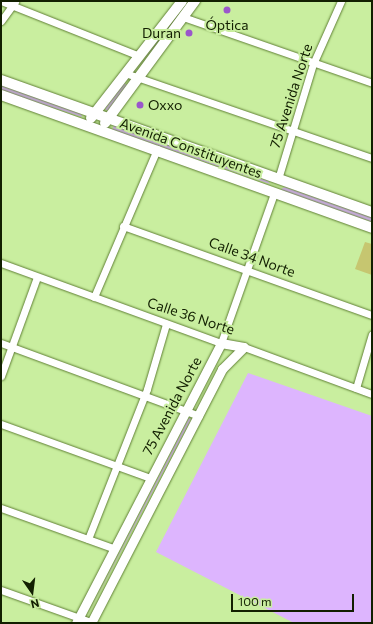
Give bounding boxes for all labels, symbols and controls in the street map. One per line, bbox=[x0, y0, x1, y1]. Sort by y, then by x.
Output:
marker: Óptica bbox=[222, 5, 232, 15]
place label: Óptica bbox=[205, 17, 249, 33]
place label: Duran bbox=[142, 25, 181, 41]
marker: Duran bbox=[184, 28, 194, 38]
street label: 75 Avenida Norte bbox=[266, 42, 316, 150]
place label: Oxxo bbox=[148, 97, 182, 113]
marker: Oxxo bbox=[135, 100, 145, 110]
street label: Avenida Constituyentes bbox=[118, 114, 264, 182]
street label: Calle 34 Norte bbox=[207, 234, 297, 280]
street label: Calle 36 Norte bbox=[145, 294, 237, 338]
street label: 75 Avenida Norte bbox=[139, 354, 205, 458]
north arrow bbox=[12, 572, 52, 612]
scale bar bbox=[233, 586, 356, 612]
text: 100 m bbox=[238, 594, 272, 608]
text: N bbox=[29, 597, 41, 611]

